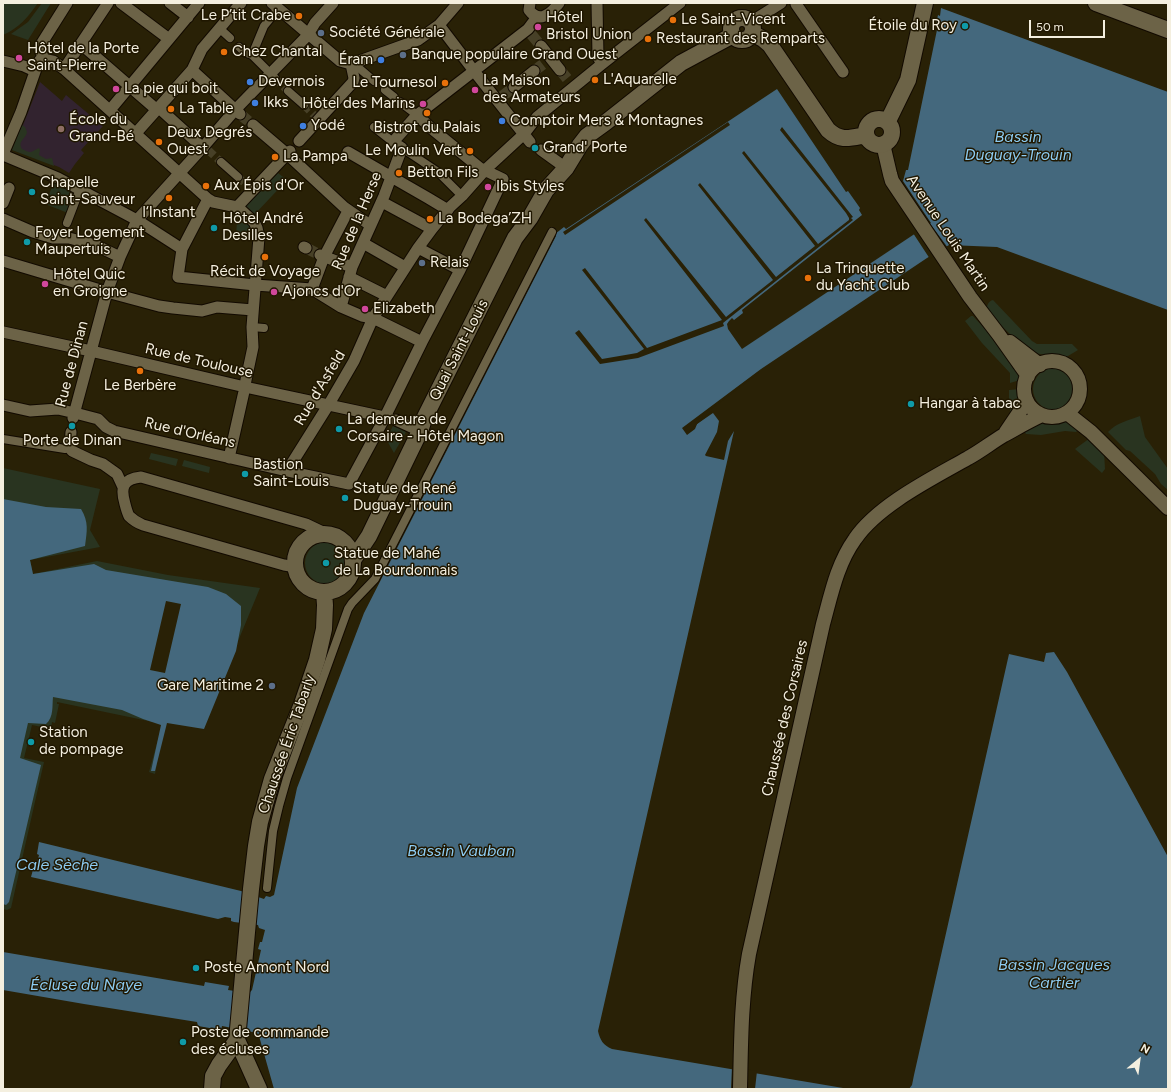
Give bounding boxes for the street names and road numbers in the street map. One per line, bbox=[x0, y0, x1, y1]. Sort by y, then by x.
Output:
street label: Rue de la Herse bbox=[328, 169, 386, 273]
street label: Avenue Louis Martin bbox=[902, 171, 994, 295]
street label: Quai Saint-Louis bbox=[426, 297, 492, 403]
street label: Rue de Dinan bbox=[52, 319, 92, 409]
street label: Rue de Toulouse bbox=[143, 340, 255, 382]
street label: Rue d'Asfeld bbox=[291, 347, 349, 429]
street label: Rue d'Orléans bbox=[143, 414, 237, 452]
street label: Chaussée des Corsaires bbox=[758, 638, 812, 798]
street label: Chaussée Éric Tabarly bbox=[255, 672, 319, 816]

